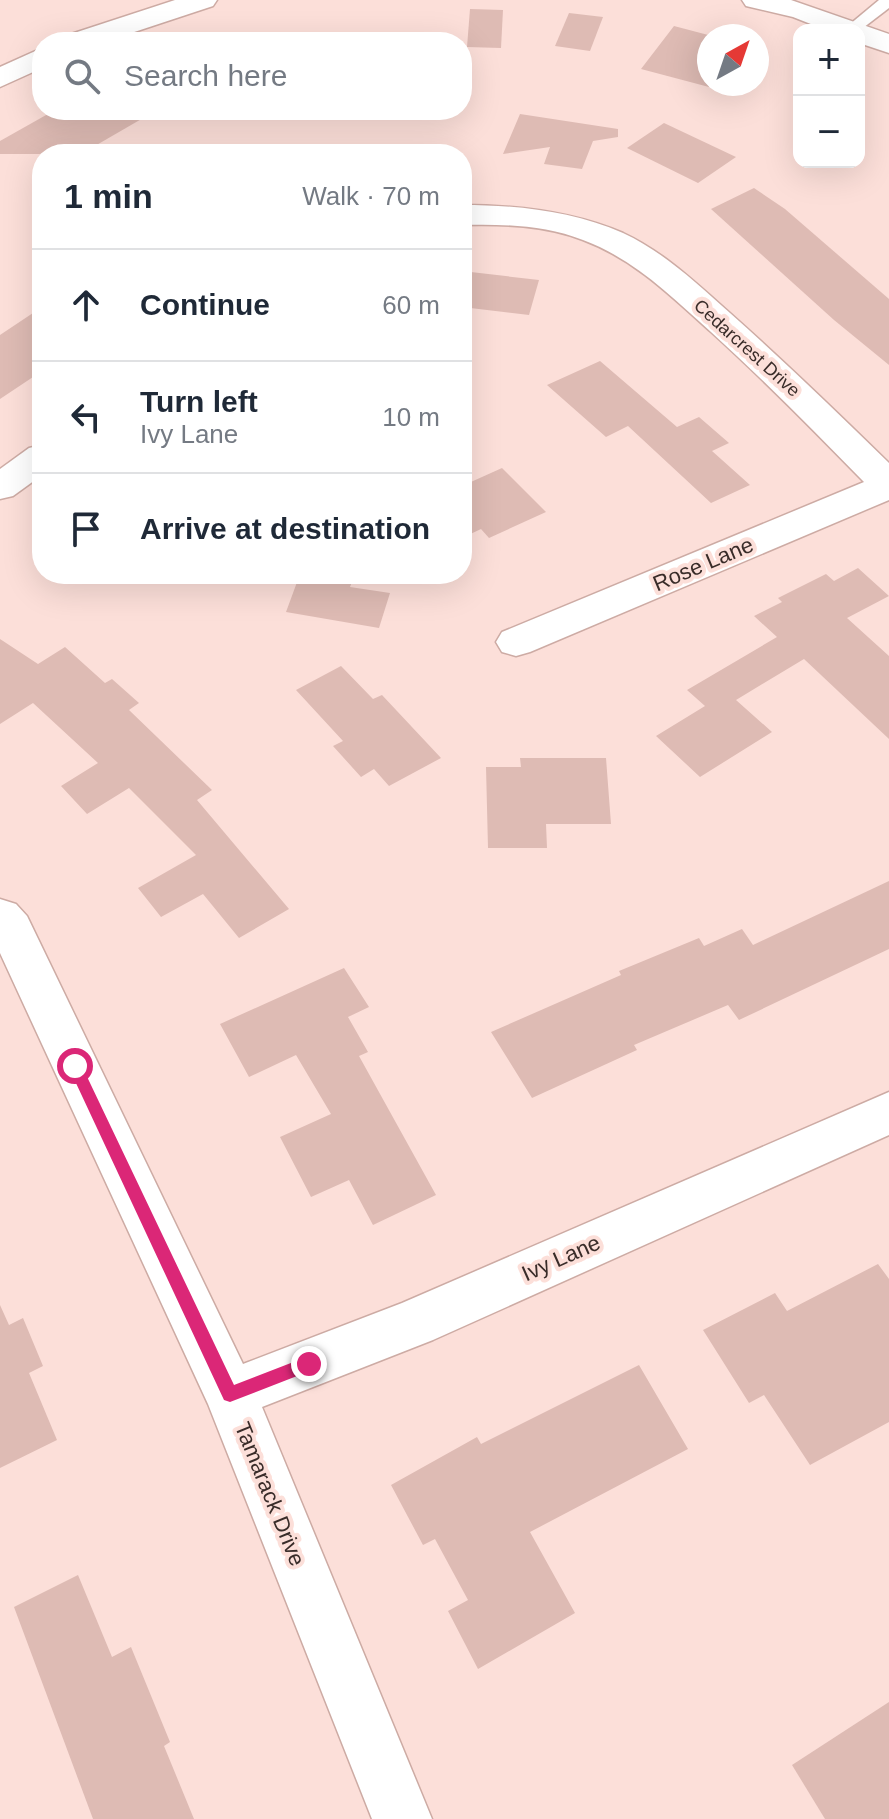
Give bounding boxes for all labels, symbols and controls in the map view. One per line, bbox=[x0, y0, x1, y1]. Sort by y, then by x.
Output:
north arrow bbox=[697, 24, 769, 96]
map controls bbox=[793, 24, 865, 168]
button: + bbox=[793, 24, 865, 96]
search box bbox=[32, 32, 472, 120]
icon: search bbox=[60, 54, 104, 98]
text: Search here bbox=[124, 59, 287, 92]
button: − bbox=[793, 96, 865, 168]
text: 1 min bbox=[64, 177, 153, 215]
text: Walk · 70 m bbox=[302, 181, 440, 211]
icon: ahead bbox=[64, 283, 108, 327]
text: Continue bbox=[140, 288, 270, 321]
text: 60 m bbox=[382, 290, 440, 320]
street label: Cedarcrest Drive bbox=[690, 295, 804, 401]
text: Turn left bbox=[140, 385, 258, 418]
icon: left bbox=[64, 395, 108, 439]
text: 10 m bbox=[382, 402, 440, 432]
text: Ivy Lane bbox=[140, 419, 238, 449]
icon: arrive bbox=[64, 507, 108, 551]
text: Arrive at destination bbox=[140, 512, 430, 545]
street label: Rose Lane bbox=[649, 532, 757, 596]
route start bbox=[57, 1048, 93, 1084]
street label: Ivy Lane bbox=[518, 1230, 604, 1286]
route end bbox=[291, 1346, 327, 1382]
street label: Tamarack Drive bbox=[230, 1418, 310, 1570]

